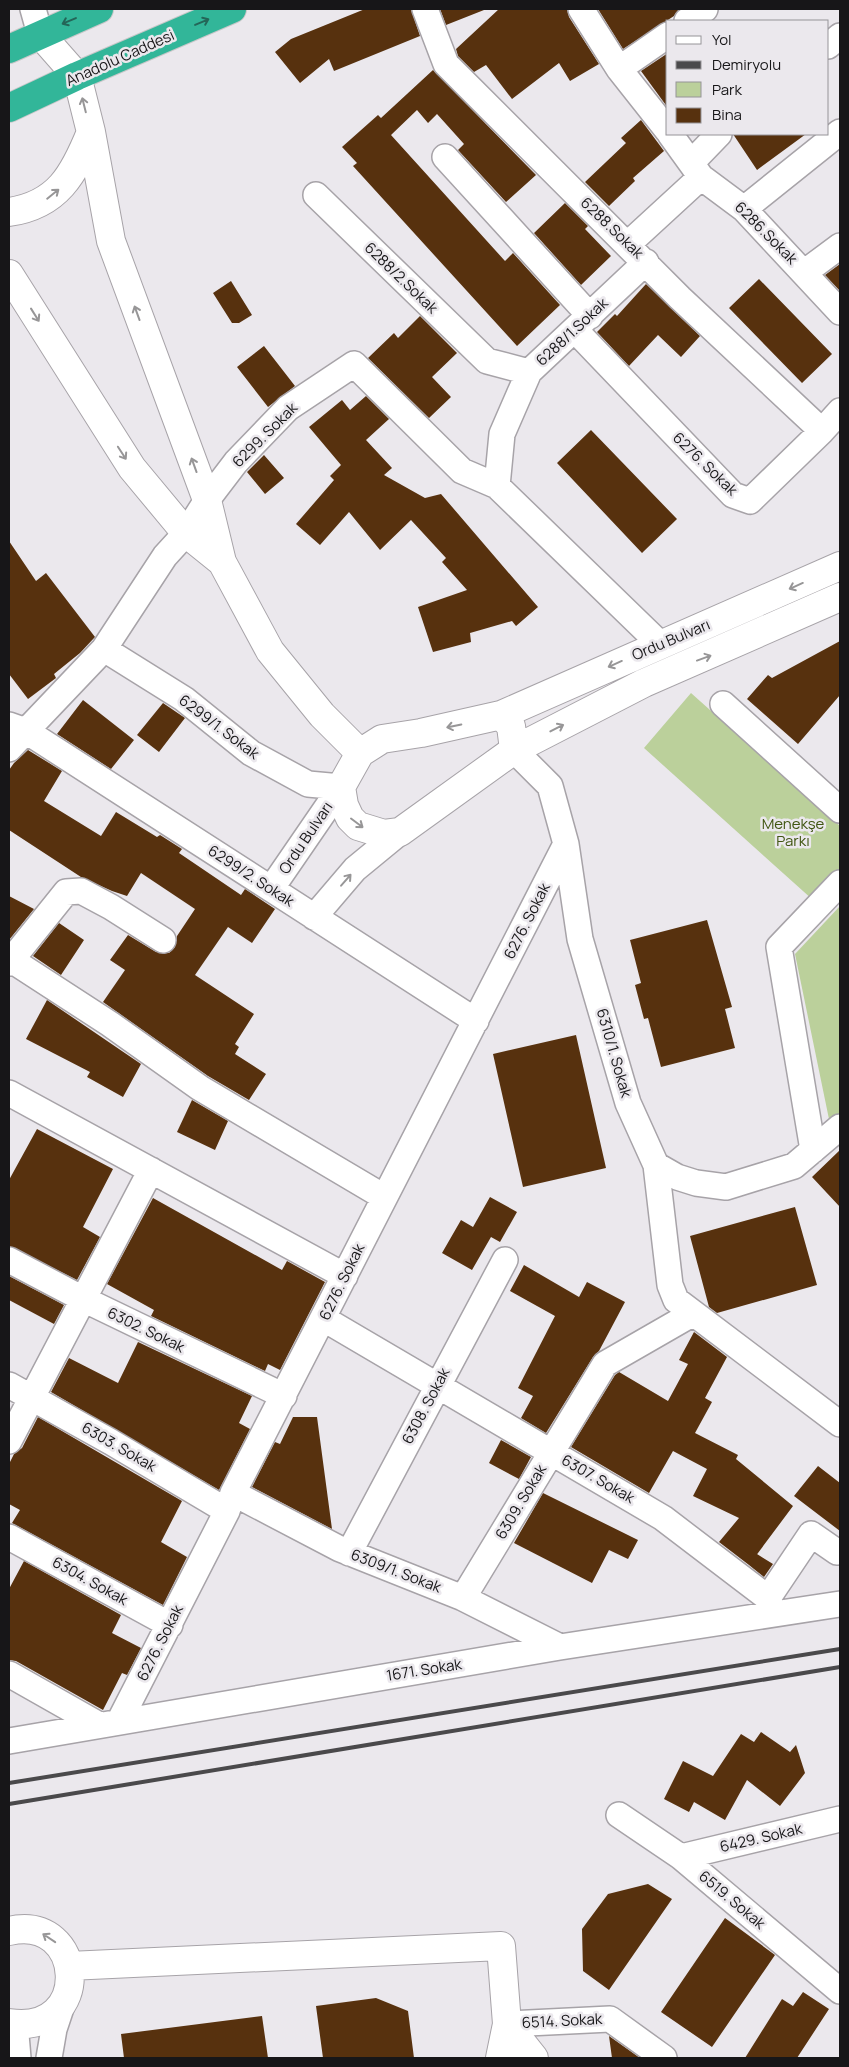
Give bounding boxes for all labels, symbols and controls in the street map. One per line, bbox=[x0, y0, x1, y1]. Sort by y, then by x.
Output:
one-way arrow bbox=[194, 16, 209, 26]
one-way arrow bbox=[62, 17, 77, 27]
legend bbox=[666, 20, 829, 135]
street label: Anadolu Caddesi bbox=[62, 24, 177, 91]
text: Yol bbox=[712, 29, 732, 50]
text: Demiryolu bbox=[712, 54, 781, 75]
text: Park bbox=[712, 79, 742, 100]
one-way arrow bbox=[79, 98, 88, 114]
text: Bina bbox=[712, 104, 742, 125]
one-way arrow bbox=[46, 188, 59, 199]
street label: 6288.Sokak bbox=[576, 192, 649, 264]
street label: 6286.Sokak bbox=[730, 197, 803, 269]
street label: 6288/2.Sokak bbox=[360, 237, 443, 318]
street label: 6288/1.Sokak bbox=[531, 292, 613, 371]
one-way arrow bbox=[132, 306, 141, 321]
one-way arrow bbox=[30, 308, 40, 322]
street label: 6299. Sokak bbox=[227, 397, 302, 472]
street label: 6276. Sokak bbox=[668, 427, 743, 500]
one-way arrow bbox=[117, 445, 127, 459]
one-way arrow bbox=[189, 458, 198, 473]
one-way arrow bbox=[789, 581, 804, 591]
street label: Ordu Bulvarı bbox=[629, 614, 713, 665]
one-way arrow bbox=[695, 653, 711, 662]
one-way arrow bbox=[608, 660, 623, 670]
street label: 6299/1. Sokak bbox=[175, 689, 264, 764]
one-way arrow bbox=[446, 722, 462, 731]
one-way arrow bbox=[549, 722, 564, 732]
street label: Ordu Bulvarı bbox=[274, 797, 337, 878]
park label: Menekşe Parkı bbox=[762, 813, 825, 851]
one-way arrow bbox=[350, 818, 363, 829]
street label: 6299/2. Sokak bbox=[204, 840, 299, 912]
one-way arrow bbox=[340, 874, 351, 887]
street label: 6276. Sokak bbox=[498, 879, 555, 962]
street label: 6310/1. Sokak bbox=[592, 1006, 637, 1100]
street label: 6276. Sokak bbox=[314, 1239, 369, 1324]
street label: 6302. Sokak bbox=[104, 1302, 189, 1358]
street label: 6308. Sokak bbox=[397, 1363, 455, 1448]
street label: 6303. Sokak bbox=[78, 1417, 161, 1477]
street label: 6307. Sokak bbox=[558, 1449, 639, 1508]
street label: 6309. Sokak bbox=[490, 1460, 551, 1543]
street label: 6309/1. Sokak bbox=[348, 1544, 445, 1598]
street label: 6304. Sokak bbox=[49, 1551, 132, 1610]
street label: 6276. Sokak bbox=[131, 1601, 188, 1684]
street label: 1671. Sokak bbox=[385, 1653, 464, 1686]
street label: 6429. Sokak bbox=[718, 1818, 805, 1857]
street label: 6519. Sokak bbox=[695, 1866, 771, 1934]
one-way arrow bbox=[42, 1932, 56, 1943]
street label: 6514. Sokak bbox=[521, 2008, 603, 2033]

